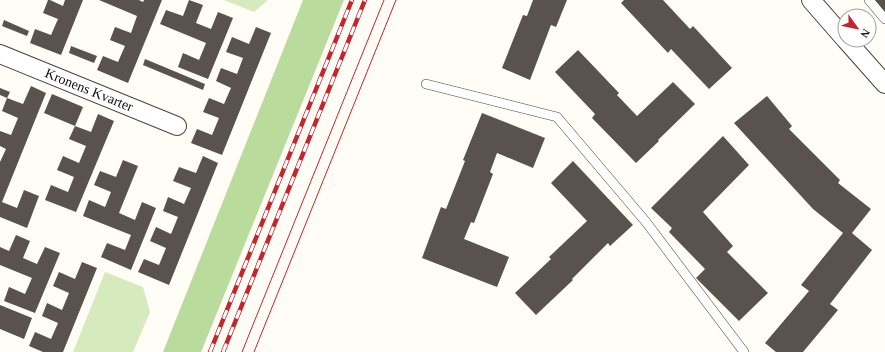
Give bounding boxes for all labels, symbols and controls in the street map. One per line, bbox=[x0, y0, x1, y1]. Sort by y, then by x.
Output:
north arrow bbox=[837, 8, 877, 48]
text: N bbox=[858, 27, 873, 40]
street label: Kronens Kvarter bbox=[43, 65, 136, 115]

